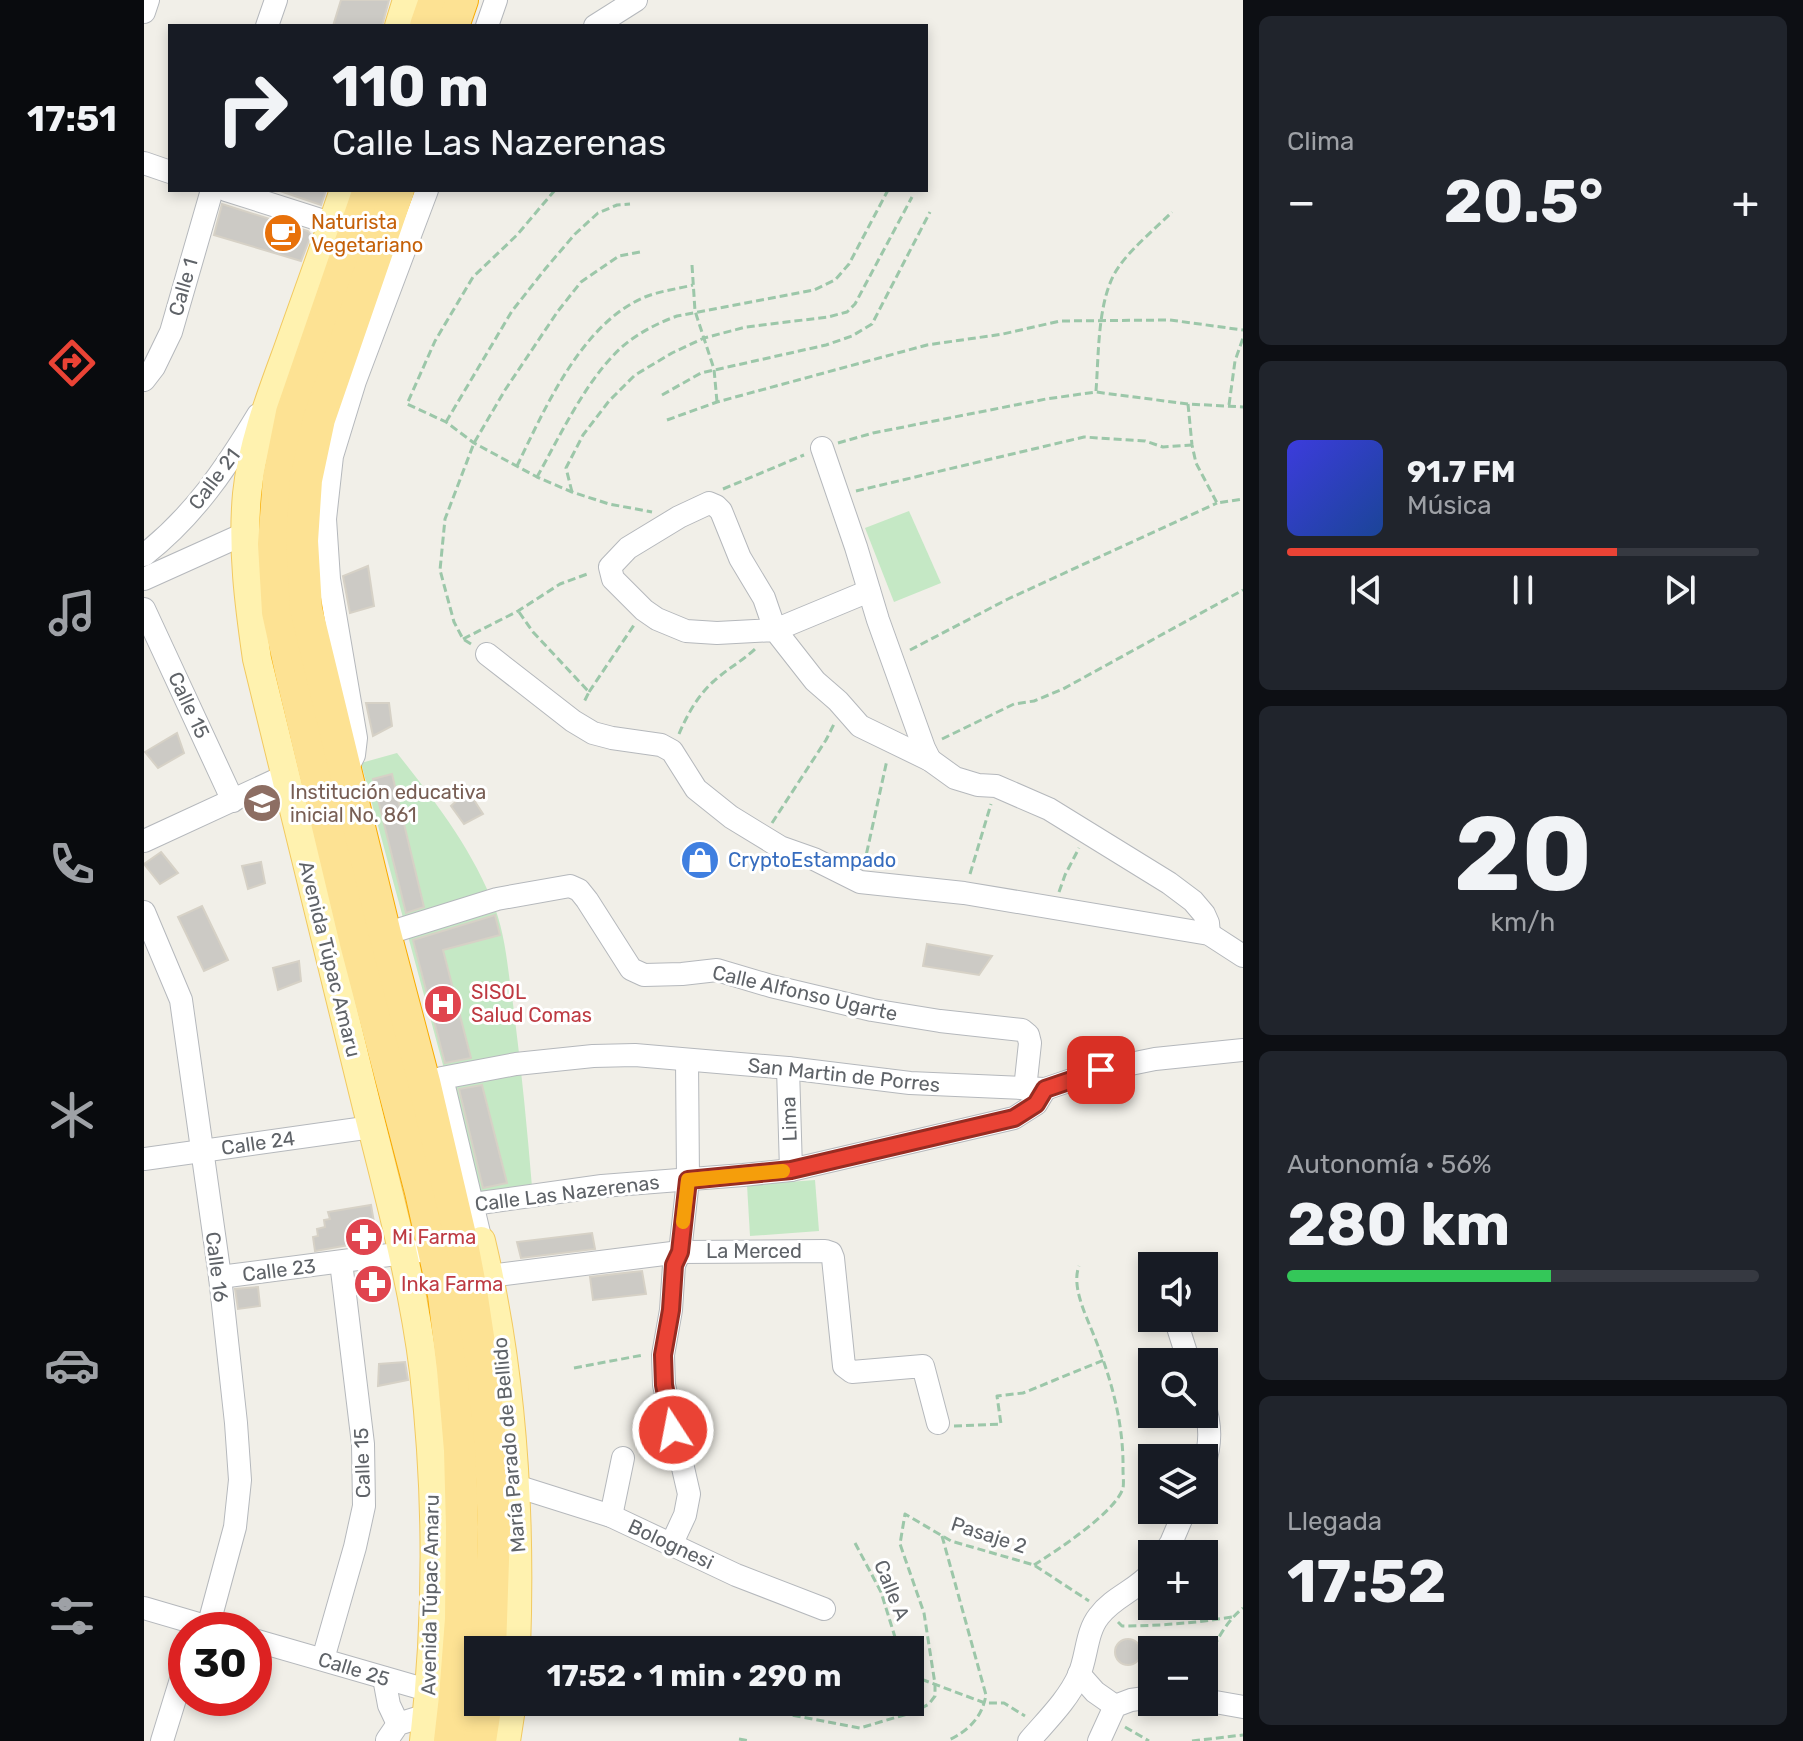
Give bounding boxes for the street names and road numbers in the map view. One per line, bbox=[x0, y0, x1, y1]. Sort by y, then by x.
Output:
street label: Calle 1 bbox=[163, 255, 203, 319]
street label: Calle 21 bbox=[183, 444, 245, 514]
street label: Calle 15 bbox=[163, 668, 215, 742]
street label: Avenida Túpac Amaru bbox=[294, 858, 366, 1060]
street label: Calle Alfonso Ugarte bbox=[710, 960, 900, 1026]
street label: San Martin de Porres bbox=[747, 1053, 941, 1097]
street label: Lima bbox=[776, 1096, 802, 1142]
street label: Calle 24 bbox=[220, 1126, 296, 1160]
street label: Calle Las Nazerenas bbox=[473, 1170, 661, 1216]
street label: Calle 16 bbox=[201, 1230, 233, 1304]
street label: La Merced bbox=[706, 1239, 802, 1263]
street label: Calle 23 bbox=[241, 1254, 317, 1286]
street label: María Parado de Bellido bbox=[488, 1336, 530, 1554]
street label: Calle 15 bbox=[349, 1427, 375, 1499]
street label: Avenida Túpac Amaru bbox=[416, 1494, 444, 1696]
street label: Pasaje 2 bbox=[948, 1512, 1030, 1558]
street label: Bolognesi bbox=[624, 1514, 718, 1574]
street label: Calle A bbox=[869, 1556, 915, 1624]
street label: Calle 25 bbox=[315, 1647, 393, 1691]

